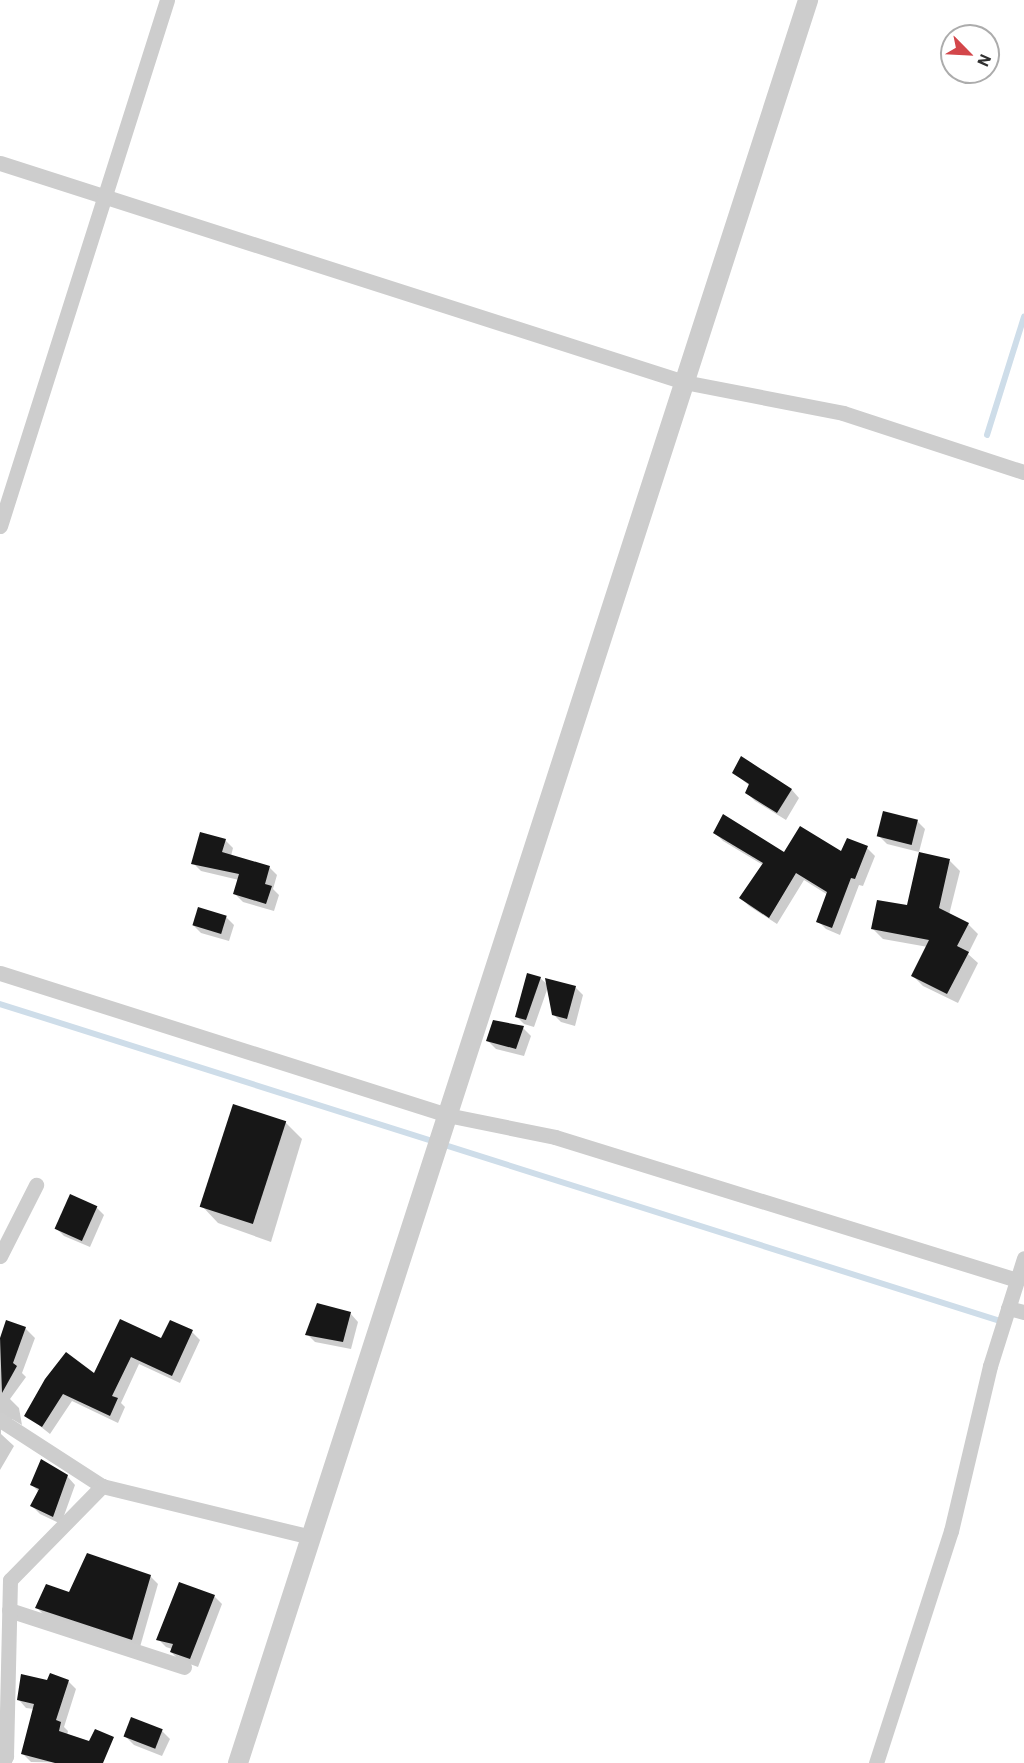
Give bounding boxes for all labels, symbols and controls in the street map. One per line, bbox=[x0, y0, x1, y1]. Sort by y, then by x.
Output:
north arrow bbox=[940, 24, 1000, 84]
text: N bbox=[973, 51, 996, 70]

